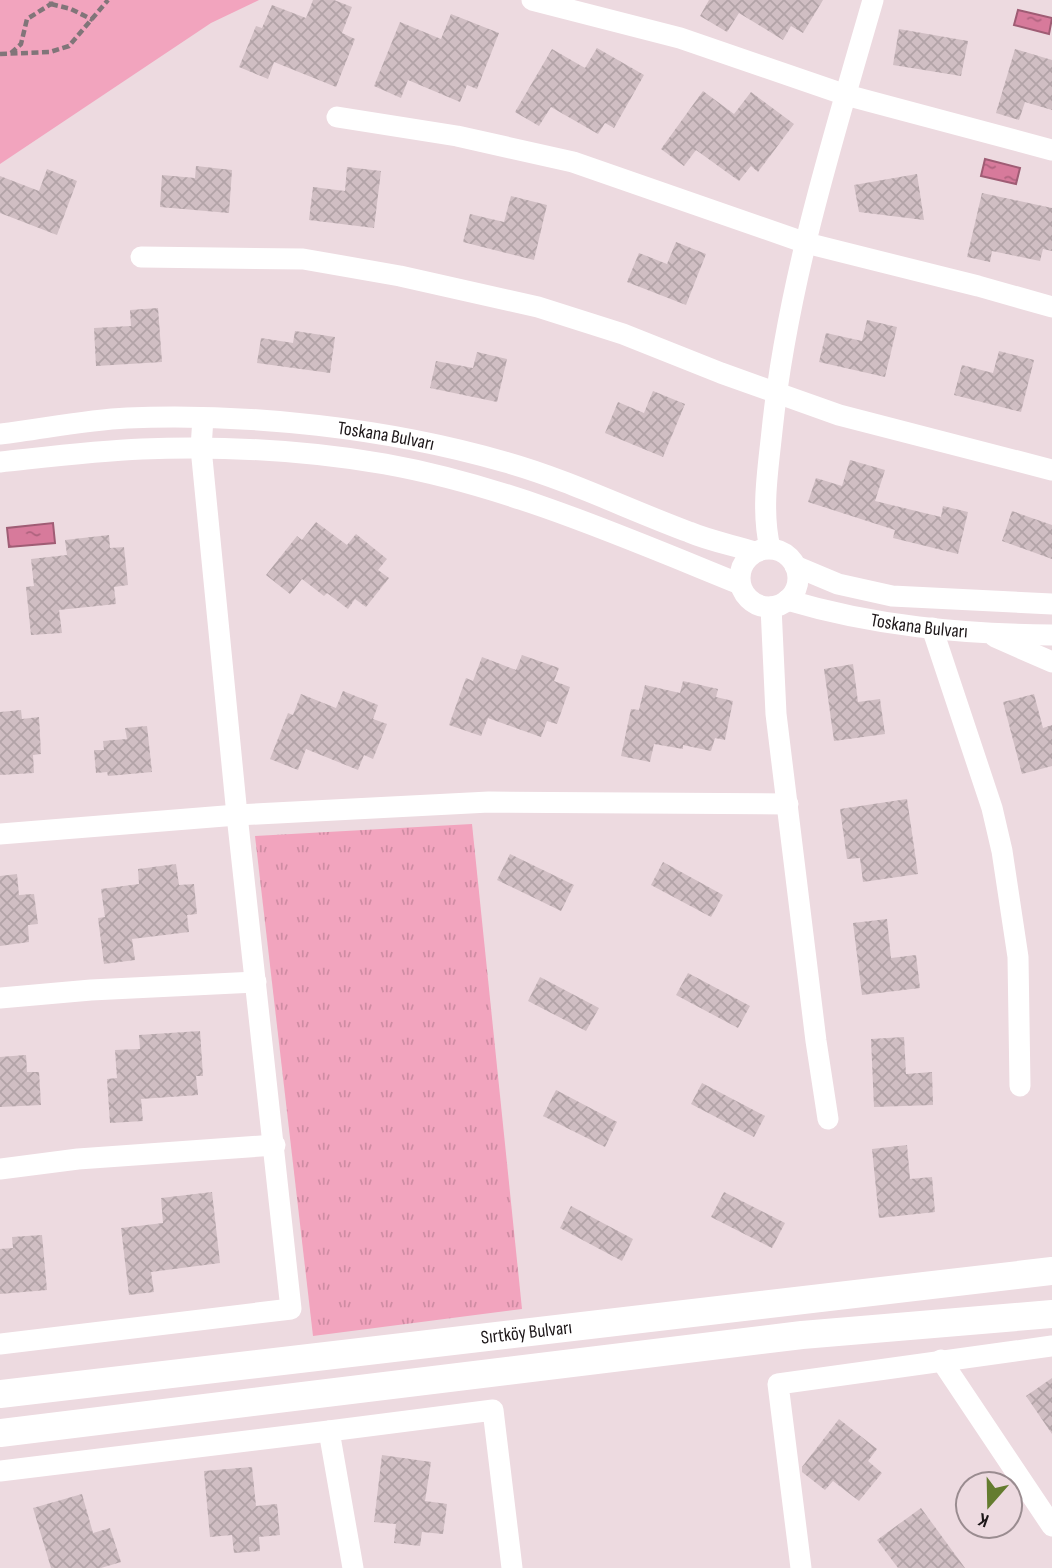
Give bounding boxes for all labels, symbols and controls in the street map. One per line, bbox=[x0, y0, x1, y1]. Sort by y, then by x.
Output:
street label: Toskana Bulvarı bbox=[336, 416, 436, 456]
street label: Toskana Bulvarı bbox=[869, 608, 969, 643]
street label: Sırtköy Bulvarı bbox=[480, 1316, 573, 1349]
north arrow bbox=[954, 1470, 1024, 1540]
text: K bbox=[975, 1507, 992, 1532]

